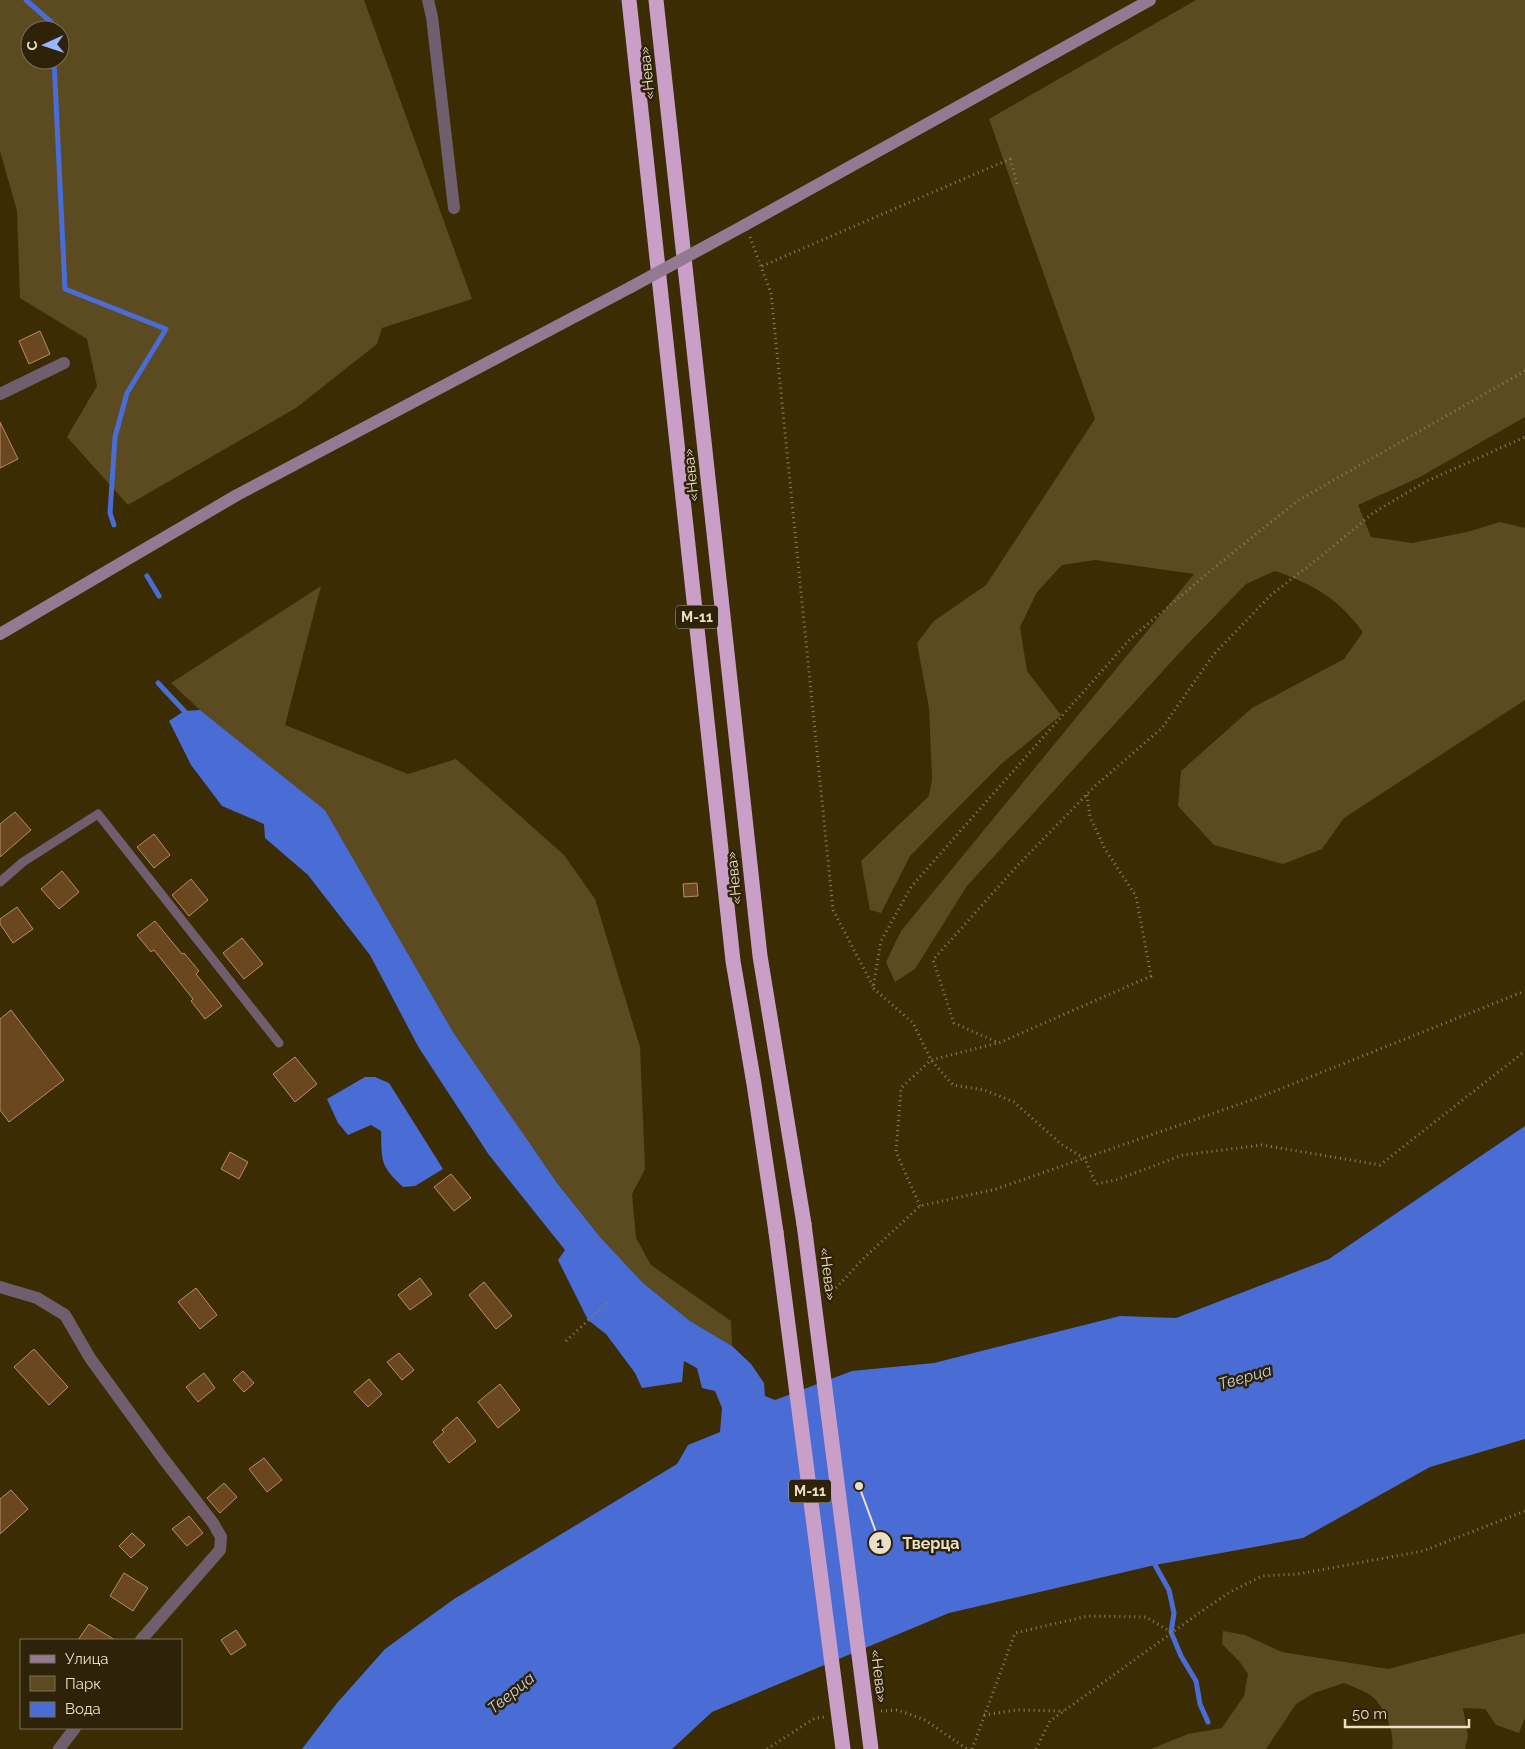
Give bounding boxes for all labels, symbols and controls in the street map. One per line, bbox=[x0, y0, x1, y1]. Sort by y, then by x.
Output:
north arrow bbox=[20, 20, 70, 70]
text: С bbox=[24, 40, 40, 51]
street label: «Нева» bbox=[635, 46, 659, 100]
street label: «Нева» bbox=[679, 448, 703, 502]
road number: М-11 bbox=[676, 606, 718, 628]
street label: «Нева» bbox=[722, 851, 746, 905]
street label: «Нева» bbox=[816, 1247, 840, 1301]
water label: Тверца bbox=[1216, 1360, 1274, 1394]
road number: М-11 bbox=[789, 1480, 831, 1502]
callout: Тверца bbox=[868, 1528, 969, 1559]
text: 1 bbox=[876, 1534, 884, 1552]
text: Тверца bbox=[903, 1534, 959, 1553]
legend bbox=[20, 1639, 182, 1729]
street label: «Нева» bbox=[867, 1649, 891, 1703]
text: Улица bbox=[65, 1650, 109, 1668]
water label: Тверца bbox=[484, 1668, 539, 1718]
text: Парк bbox=[65, 1675, 101, 1693]
scale bar bbox=[1345, 1696, 1469, 1728]
text: Вода bbox=[65, 1700, 101, 1718]
text: 50 m bbox=[1352, 1705, 1387, 1723]

